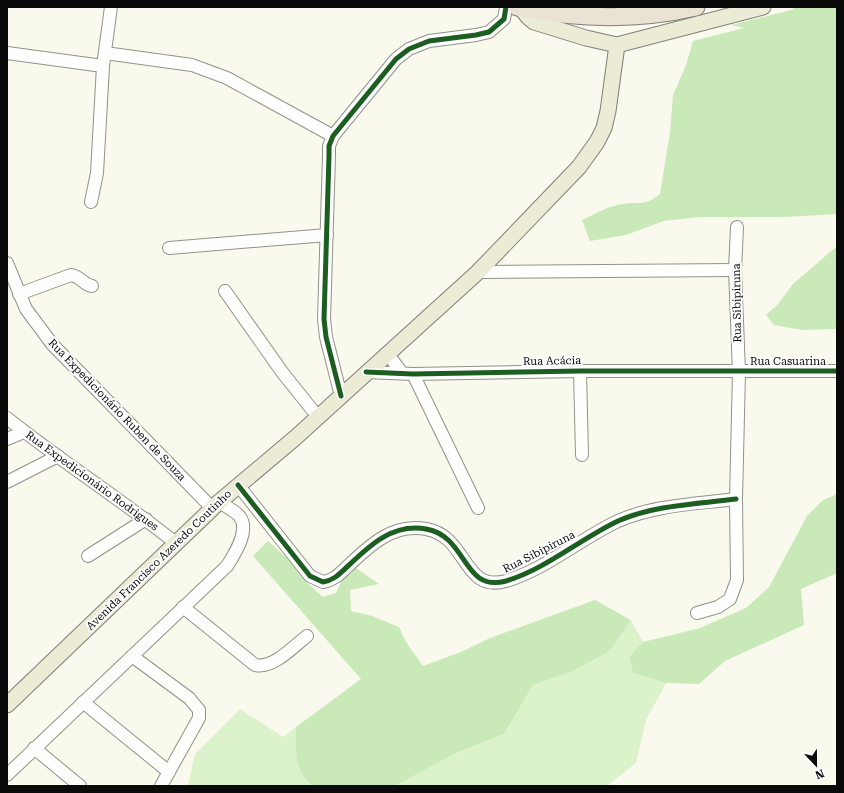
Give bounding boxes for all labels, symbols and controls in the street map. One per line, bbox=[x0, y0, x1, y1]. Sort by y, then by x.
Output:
street label: Rua Sibipiruna bbox=[730, 263, 744, 343]
street label: Rua Expedicionário Ruben de Souza bbox=[46, 336, 188, 484]
street label: Rua Acácia bbox=[523, 354, 581, 368]
street label: Rua Casuarina bbox=[750, 355, 826, 368]
street label: Rua Expedicionário Rodrigues bbox=[23, 428, 161, 534]
street label: Avenida Francisco Azeredo Coutinho bbox=[84, 487, 234, 633]
street label: Rua Sibipiruna bbox=[501, 528, 577, 576]
north arrow bbox=[796, 745, 836, 785]
text: N bbox=[813, 766, 826, 782]

